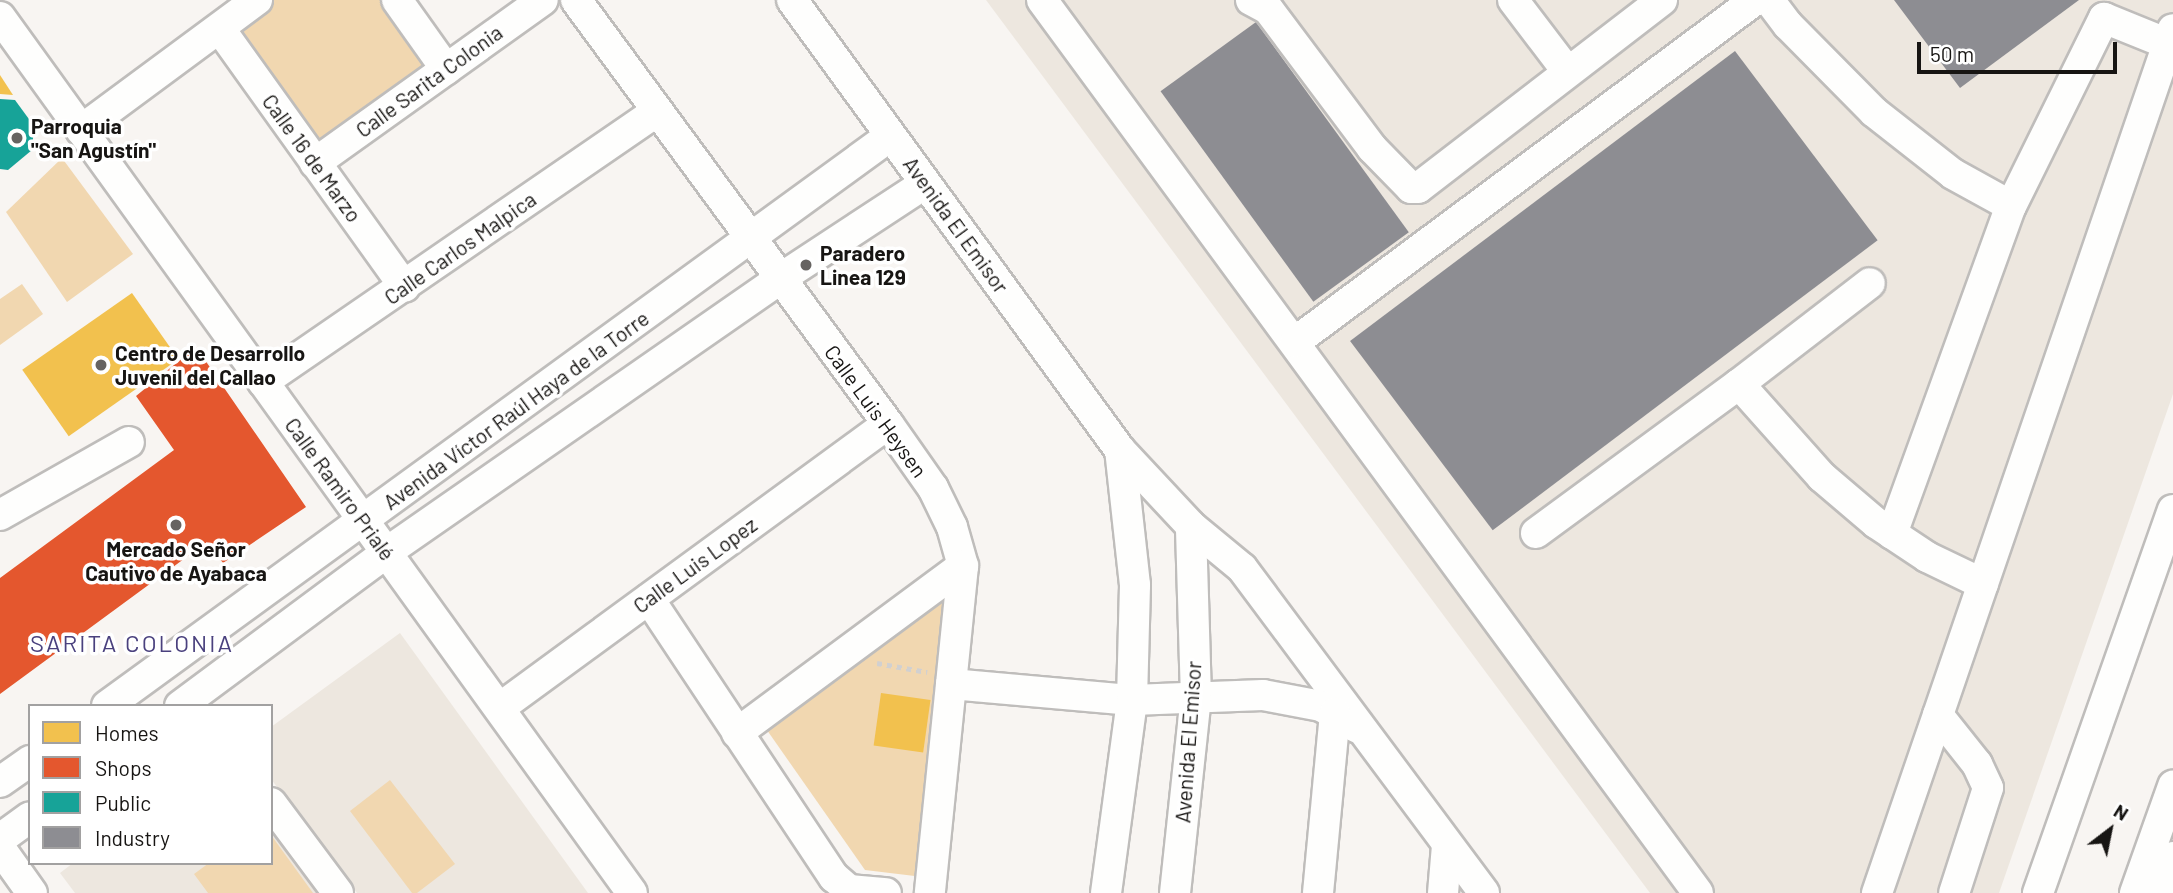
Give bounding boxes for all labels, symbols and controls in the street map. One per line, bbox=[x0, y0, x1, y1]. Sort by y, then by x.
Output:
street label: Calle Sarita Colonia bbox=[351, 19, 507, 143]
scale bar bbox=[1921, 28, 2120, 72]
text: 50 m bbox=[1930, 41, 1974, 66]
street label: Calle 16 de Marzo bbox=[257, 89, 367, 227]
place label: Parroquia "San Agustín" bbox=[31, 113, 156, 163]
marker: Parroquia "San Agustín" bbox=[9, 130, 25, 146]
street label: Avenida El Emisor bbox=[898, 152, 1014, 298]
street label: Calle Carlos Malpica bbox=[379, 186, 541, 310]
place label: Paradero Linea 129 bbox=[820, 240, 906, 290]
marker: Paradero Linea 129 bbox=[798, 257, 814, 273]
street label: Avenida Víctor Raúl Haya de la Torre bbox=[378, 305, 654, 515]
place label: Centro de Desarrollo Juvenil del Callao bbox=[115, 340, 305, 390]
street label: Calle Luis Heysen bbox=[820, 340, 932, 482]
marker: Centro de Desarrollo Juvenil del Callao bbox=[93, 357, 109, 373]
street label: Calle Ramiro Prialé bbox=[280, 413, 400, 565]
street label: Calle Luis Lopez bbox=[628, 512, 762, 618]
marker: Mercado Señor Cautivo de Ayabaca bbox=[168, 517, 184, 533]
place label: Mercado Señor Cautivo de Ayabaca bbox=[85, 536, 267, 586]
district label: SARITA COLONIA bbox=[32, 629, 232, 657]
street label: Avenida El Emisor bbox=[1170, 660, 1206, 824]
legend bbox=[28, 704, 273, 865]
text: Homes bbox=[95, 720, 159, 745]
text: Shops bbox=[95, 755, 152, 780]
text: Public bbox=[95, 790, 151, 815]
north arrow bbox=[2075, 795, 2145, 865]
text: N bbox=[2110, 799, 2133, 825]
text: Industry bbox=[95, 825, 170, 850]

